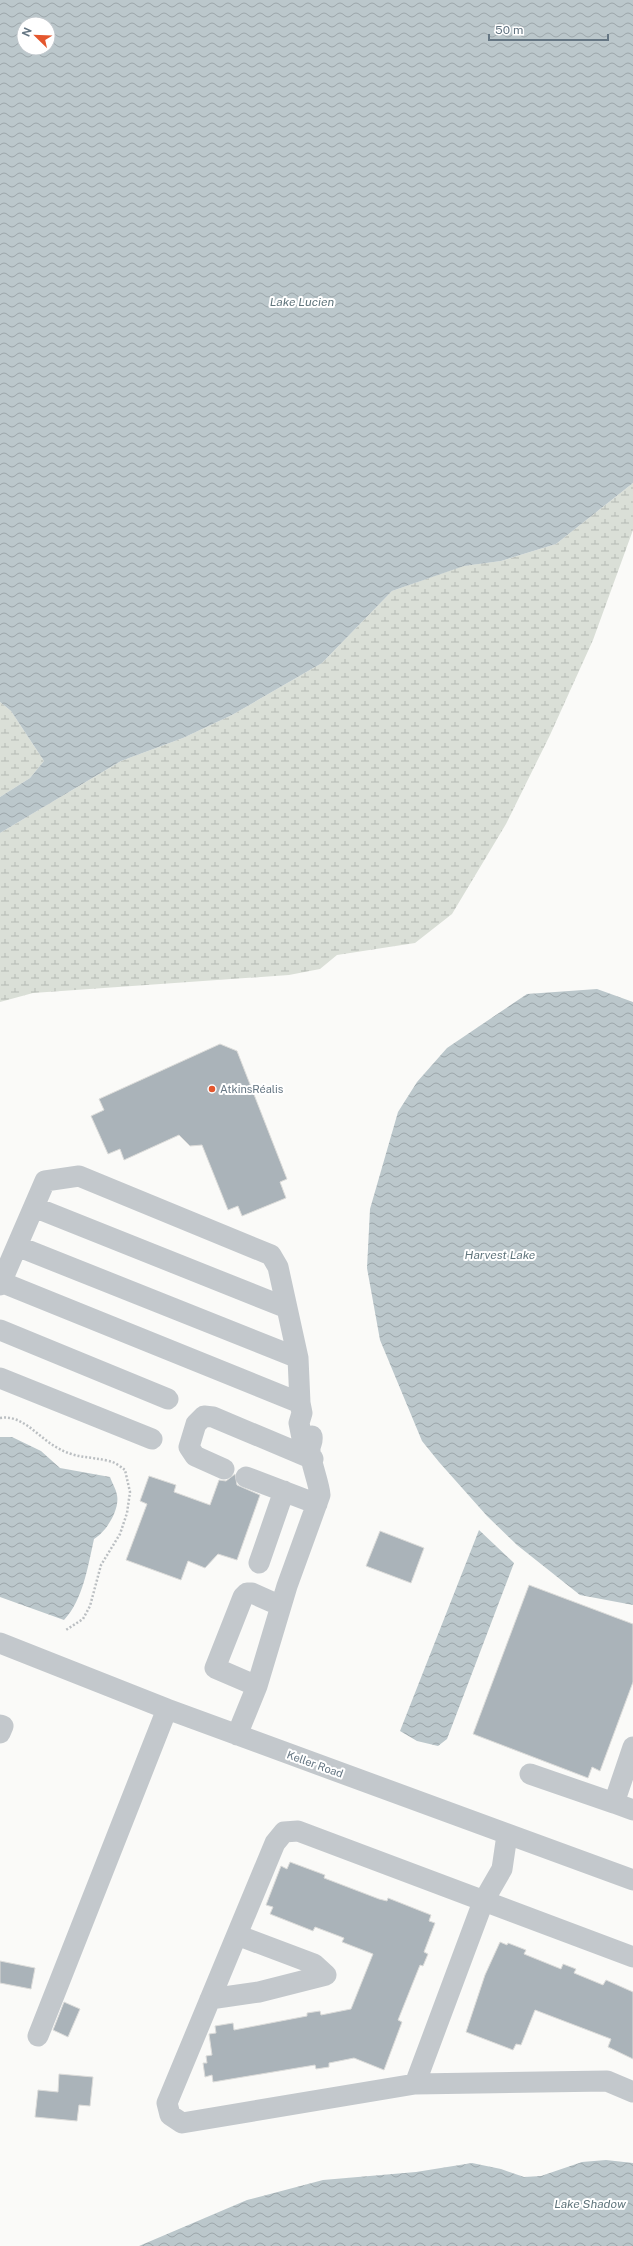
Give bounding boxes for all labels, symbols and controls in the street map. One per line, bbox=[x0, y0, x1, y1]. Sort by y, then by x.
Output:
north arrow bbox=[16, 16, 56, 56]
scale bar bbox=[489, 16, 608, 42]
text: 50 m bbox=[495, 23, 523, 37]
text: N bbox=[20, 26, 34, 38]
water label: Lake Lucien bbox=[270, 295, 334, 309]
place label: AtkinsRéalis bbox=[220, 1083, 284, 1095]
marker: AtkinsRéalis bbox=[207, 1084, 217, 1094]
water label: Harvest Lake bbox=[465, 1248, 536, 1262]
street label: Keller Road bbox=[285, 1748, 345, 1780]
water label: Lake Shadow bbox=[554, 2197, 627, 2211]

